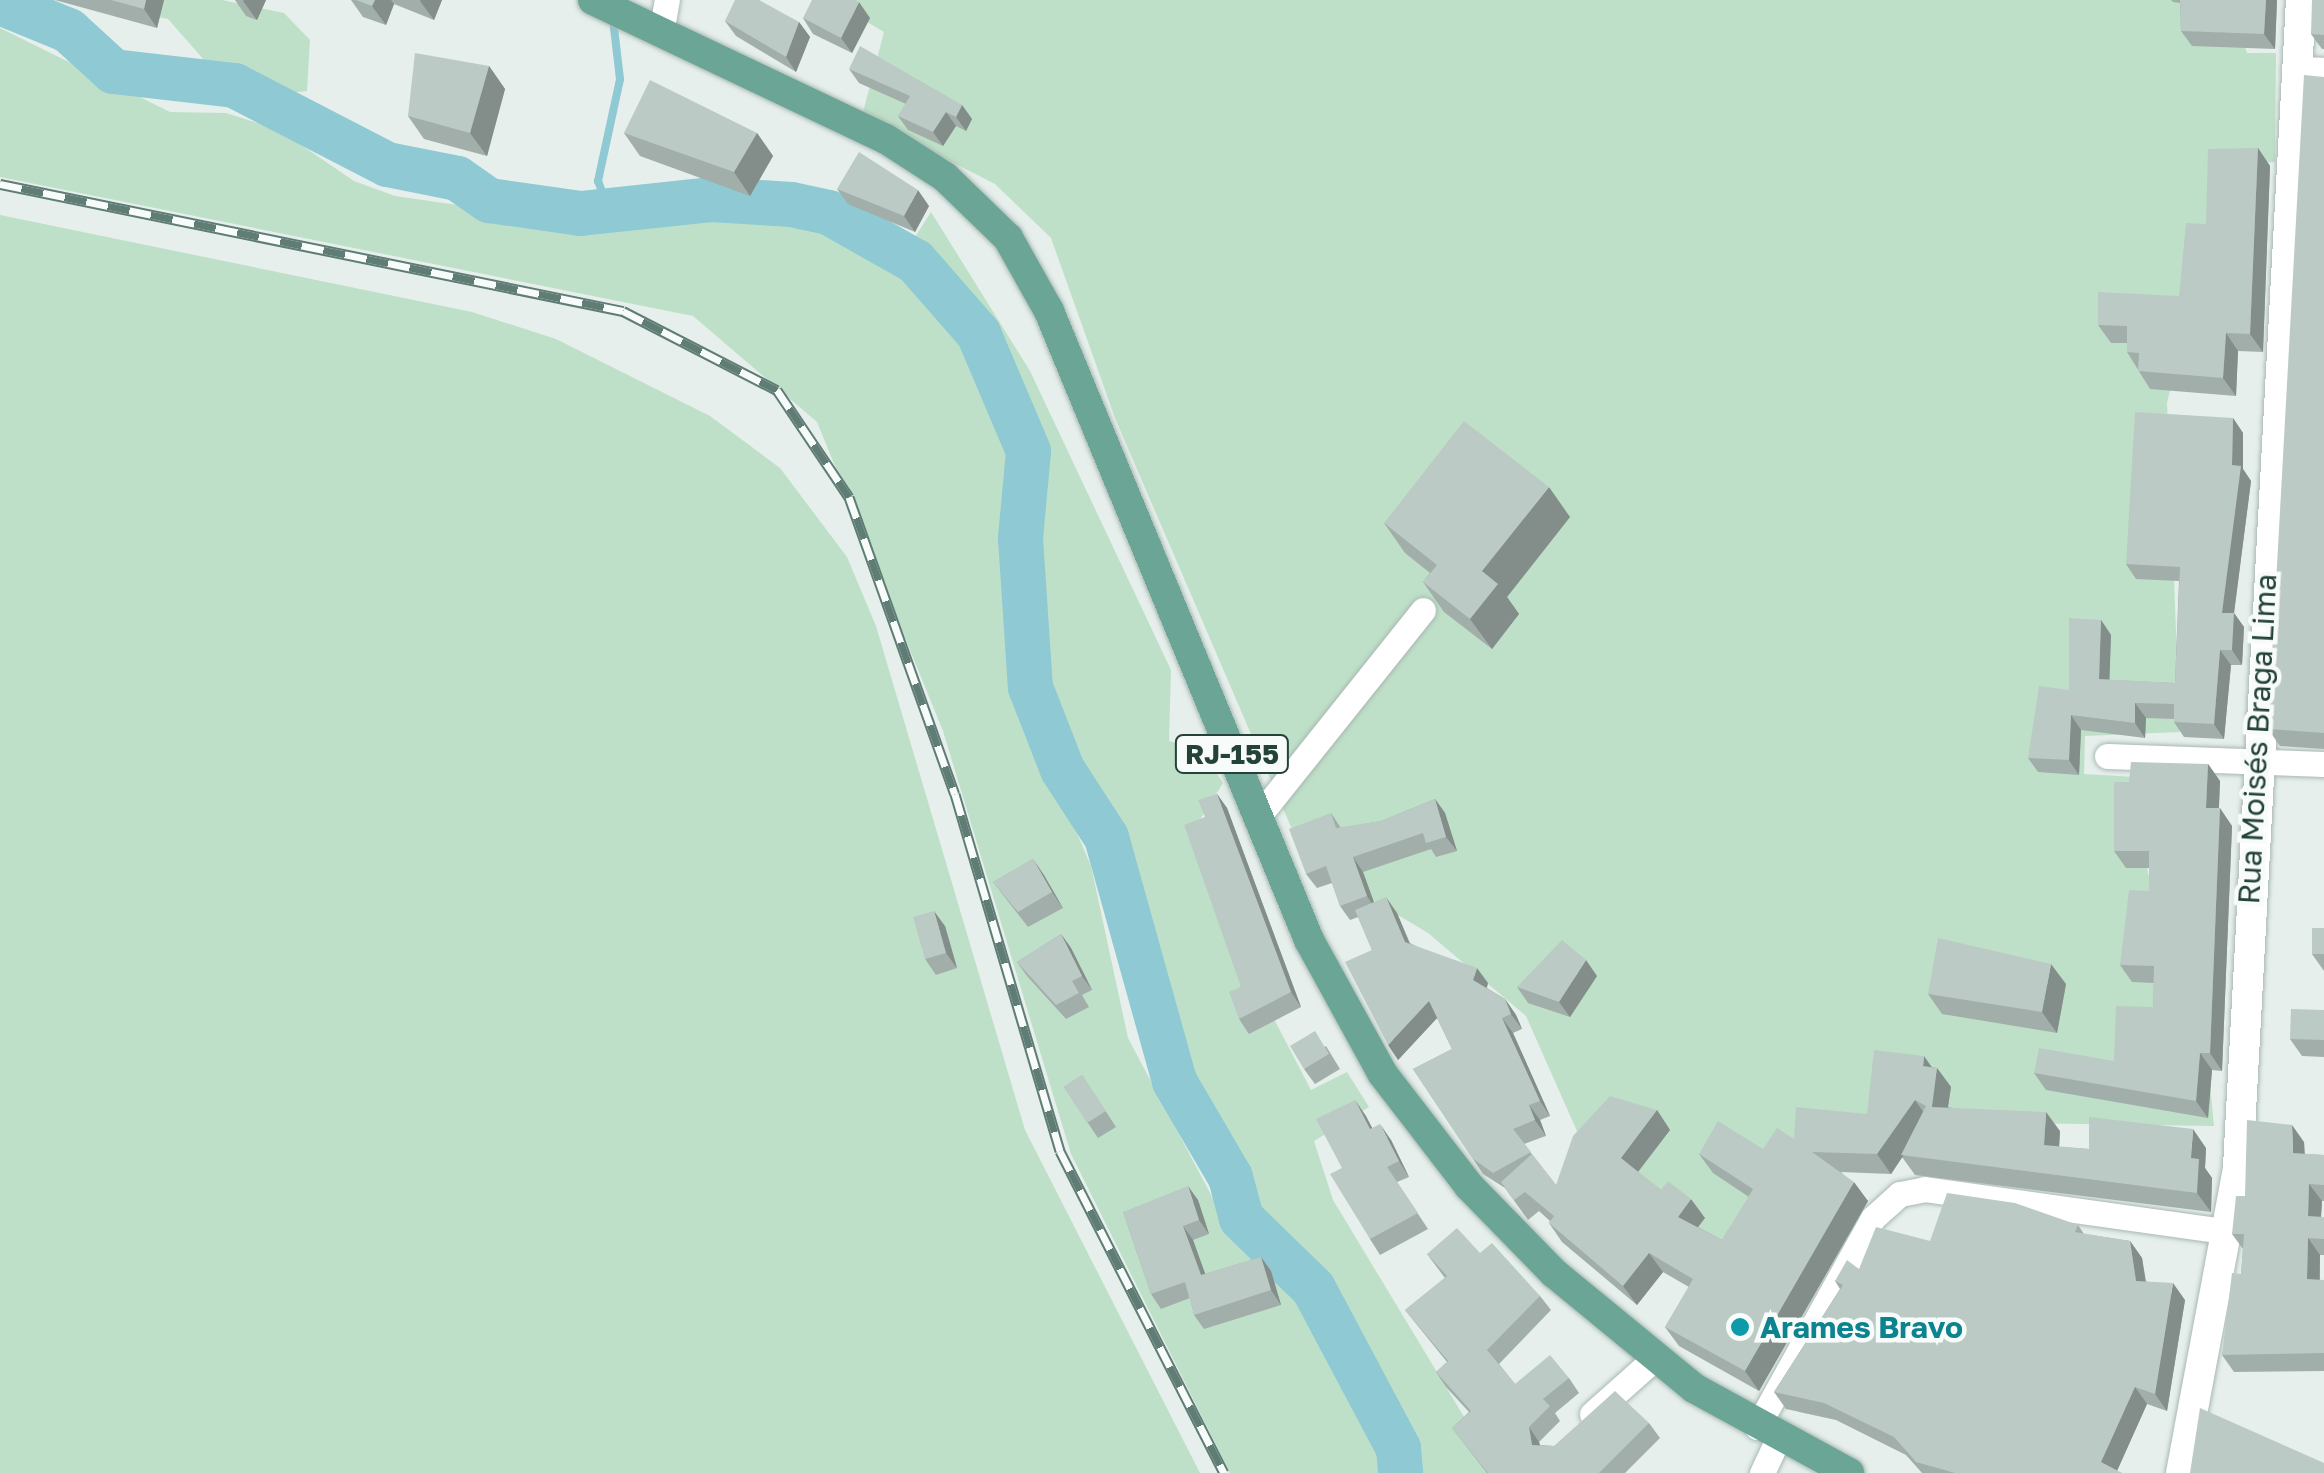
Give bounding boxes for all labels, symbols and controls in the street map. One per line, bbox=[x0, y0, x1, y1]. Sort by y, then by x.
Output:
street label: Rua Moisés Braga Lima bbox=[2230, 573, 2284, 905]
road number: RJ-155 bbox=[1174, 731, 1290, 777]
place label: Arames Bravo bbox=[1760, 1309, 1963, 1345]
marker: Arames Bravo bbox=[1729, 1316, 1751, 1338]

